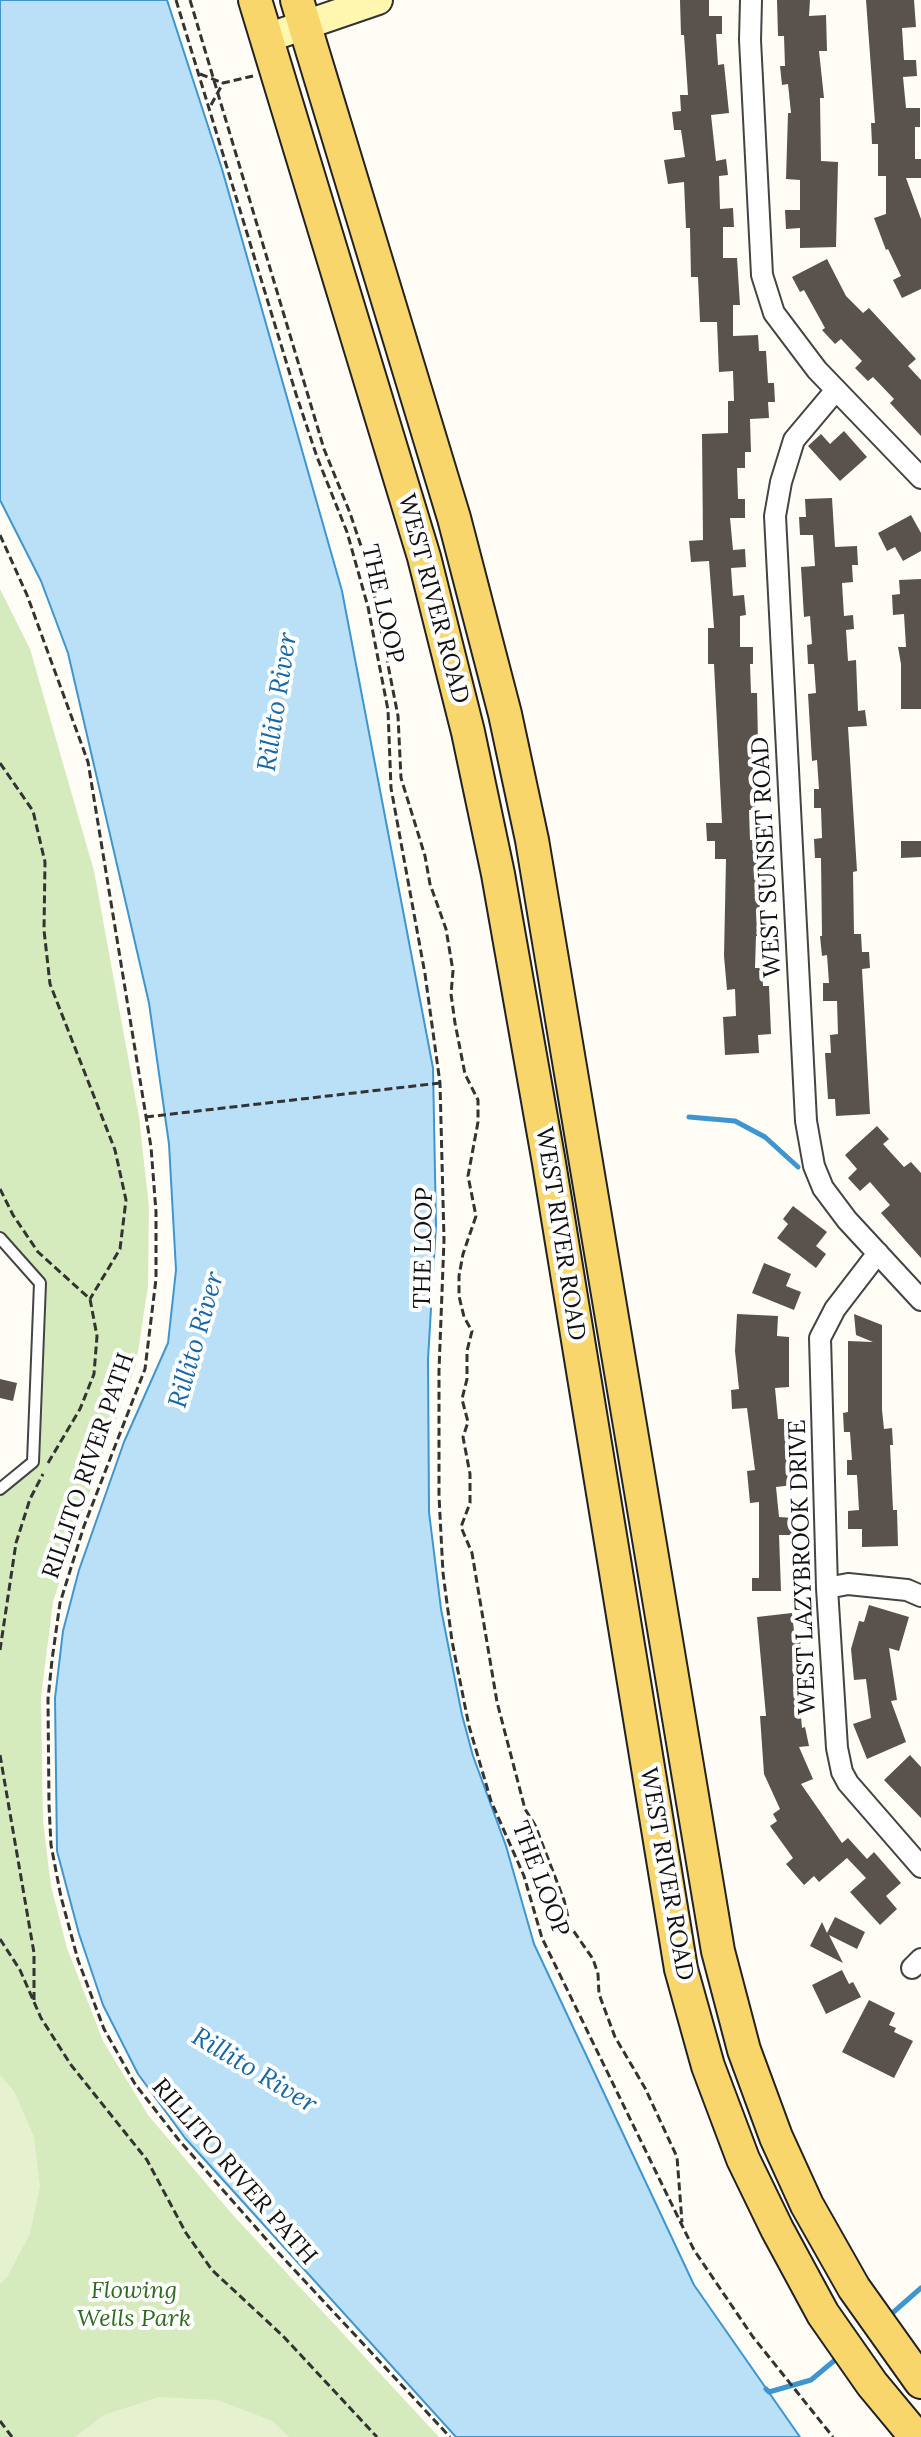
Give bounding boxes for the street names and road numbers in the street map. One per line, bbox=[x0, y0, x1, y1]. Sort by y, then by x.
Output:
street label: WEST RIVER ROAD bbox=[391, 491, 475, 707]
street label: THE LOOP bbox=[354, 542, 410, 666]
street label: WEST SUNSET ROAD bbox=[746, 736, 788, 978]
street label: WEST RIVER ROAD bbox=[529, 1125, 591, 1343]
street label: THE LOOP bbox=[409, 1187, 439, 1309]
street label: RILLITO RIVER PATH bbox=[37, 1349, 141, 1583]
street label: WEST LAZYBROOK DRIVE bbox=[783, 1419, 823, 1715]
street label: WEST RIVER ROAD bbox=[633, 1765, 699, 1983]
street label: THE LOOP bbox=[505, 1817, 575, 1941]
street label: RILLITO RIVER PATH bbox=[145, 2073, 323, 2271]

